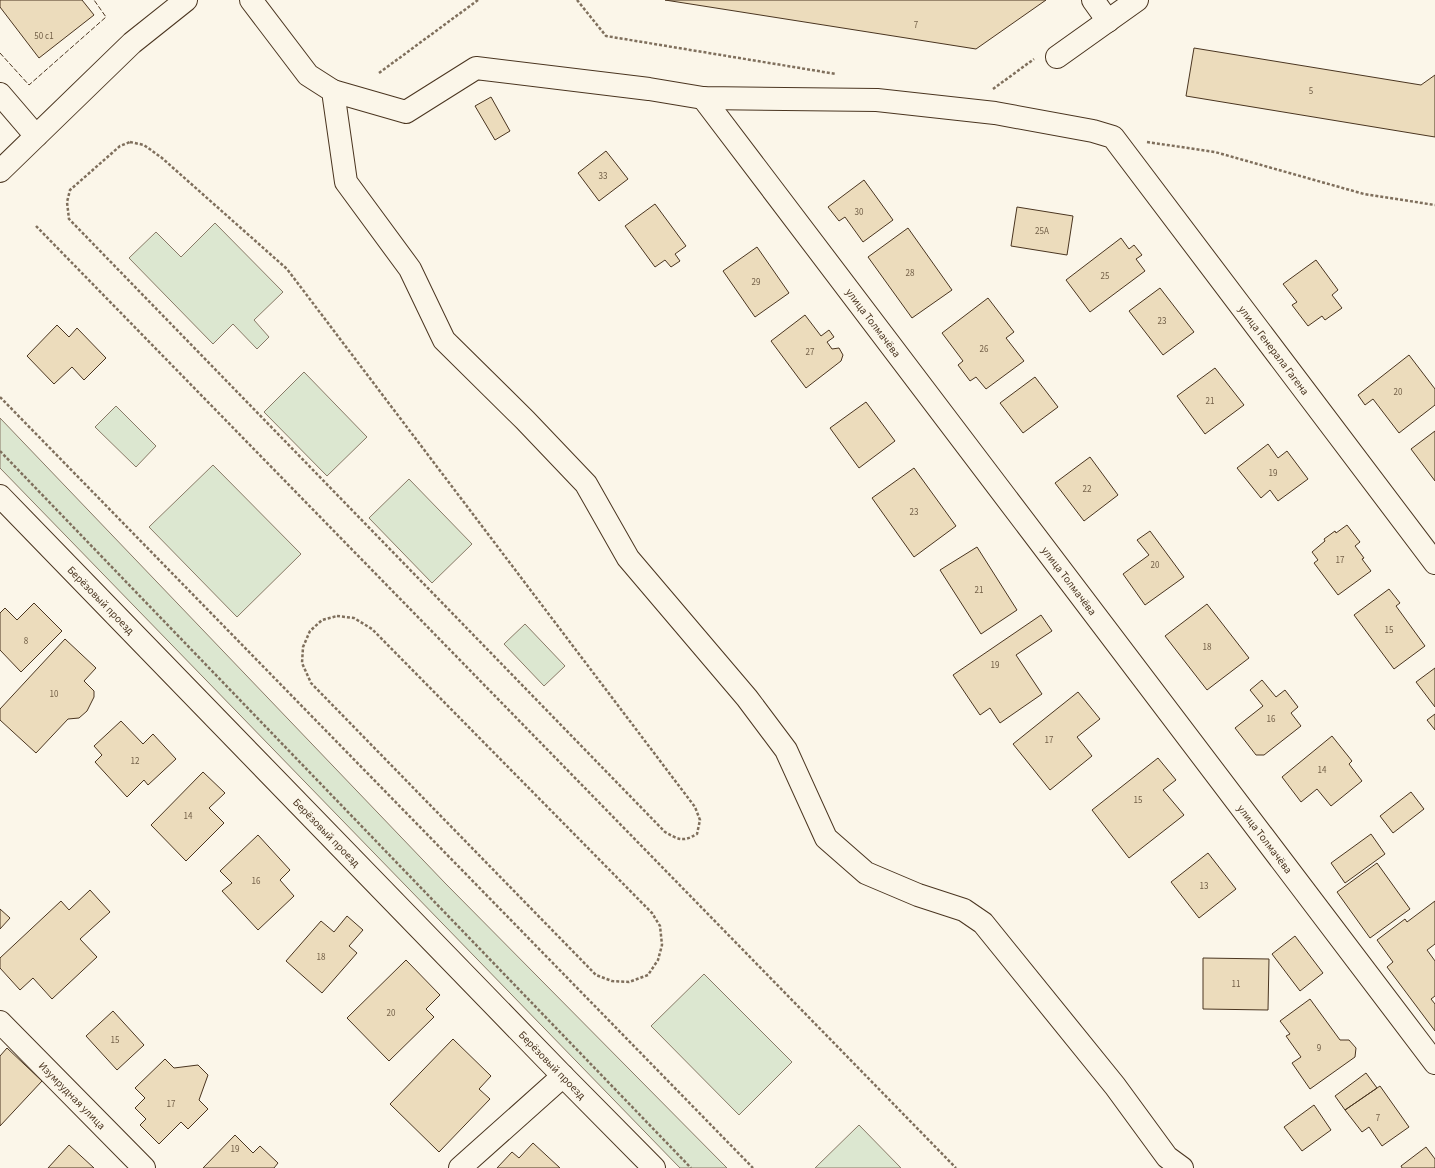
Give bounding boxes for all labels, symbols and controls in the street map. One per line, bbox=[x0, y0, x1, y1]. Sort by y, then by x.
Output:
house number: 7 bbox=[914, 19, 919, 32]
house number: 50 с1 bbox=[34, 30, 54, 43]
house number: 5 bbox=[1309, 85, 1314, 98]
house number: 33 bbox=[599, 170, 608, 183]
house number: 30 bbox=[855, 206, 864, 219]
house number: 25А bbox=[1035, 225, 1049, 238]
house number: 28 bbox=[906, 267, 915, 280]
house number: 25 bbox=[1101, 270, 1110, 283]
house number: 29 bbox=[752, 276, 761, 289]
street label: улица Толмачёва bbox=[842, 285, 904, 360]
street label: улица Генерала Гагена bbox=[1235, 302, 1313, 398]
house number: 23 bbox=[1158, 315, 1167, 328]
house number: 26 bbox=[980, 343, 989, 356]
house number: 27 bbox=[806, 346, 815, 359]
house number: 20 bbox=[1394, 386, 1403, 399]
house number: 21 bbox=[1206, 395, 1214, 408]
house number: 19 bbox=[1269, 467, 1278, 480]
house number: 22 bbox=[1083, 483, 1092, 496]
house number: 23 bbox=[910, 506, 919, 519]
street label: улица Толмачёва bbox=[1038, 543, 1100, 618]
house number: 17 bbox=[1336, 554, 1345, 567]
house number: 20 bbox=[1151, 559, 1160, 572]
street label: Берёзовый проезд bbox=[64, 562, 138, 638]
house number: 21 bbox=[975, 584, 983, 597]
house number: 15 bbox=[1385, 624, 1394, 637]
house number: 8 bbox=[24, 635, 29, 648]
house number: 18 bbox=[1203, 641, 1212, 654]
house number: 19 bbox=[991, 659, 1000, 672]
house number: 10 bbox=[50, 688, 59, 701]
house number: 16 bbox=[1267, 713, 1276, 726]
house number: 17 bbox=[1045, 734, 1054, 747]
house number: 12 bbox=[131, 755, 140, 768]
house number: 14 bbox=[1318, 764, 1327, 777]
house number: 15 bbox=[1134, 794, 1143, 807]
street label: Берёзовый проезд bbox=[290, 795, 364, 870]
street label: улица Толмачёва bbox=[1234, 801, 1296, 876]
house number: 14 bbox=[184, 810, 193, 823]
house number: 16 bbox=[252, 875, 261, 888]
house number: 13 bbox=[1200, 880, 1209, 893]
house number: 18 bbox=[317, 951, 326, 964]
house number: 11 bbox=[1232, 978, 1240, 991]
house number: 20 bbox=[387, 1007, 396, 1020]
street label: Берёзовый проезд bbox=[515, 1027, 589, 1103]
house number: 15 bbox=[111, 1034, 120, 1047]
house number: 9 bbox=[1317, 1042, 1322, 1055]
street label: Изумрудная улица bbox=[35, 1058, 109, 1133]
house number: 17 bbox=[167, 1098, 176, 1111]
house number: 7 bbox=[1376, 1112, 1381, 1125]
house number: 19 bbox=[231, 1143, 240, 1156]

